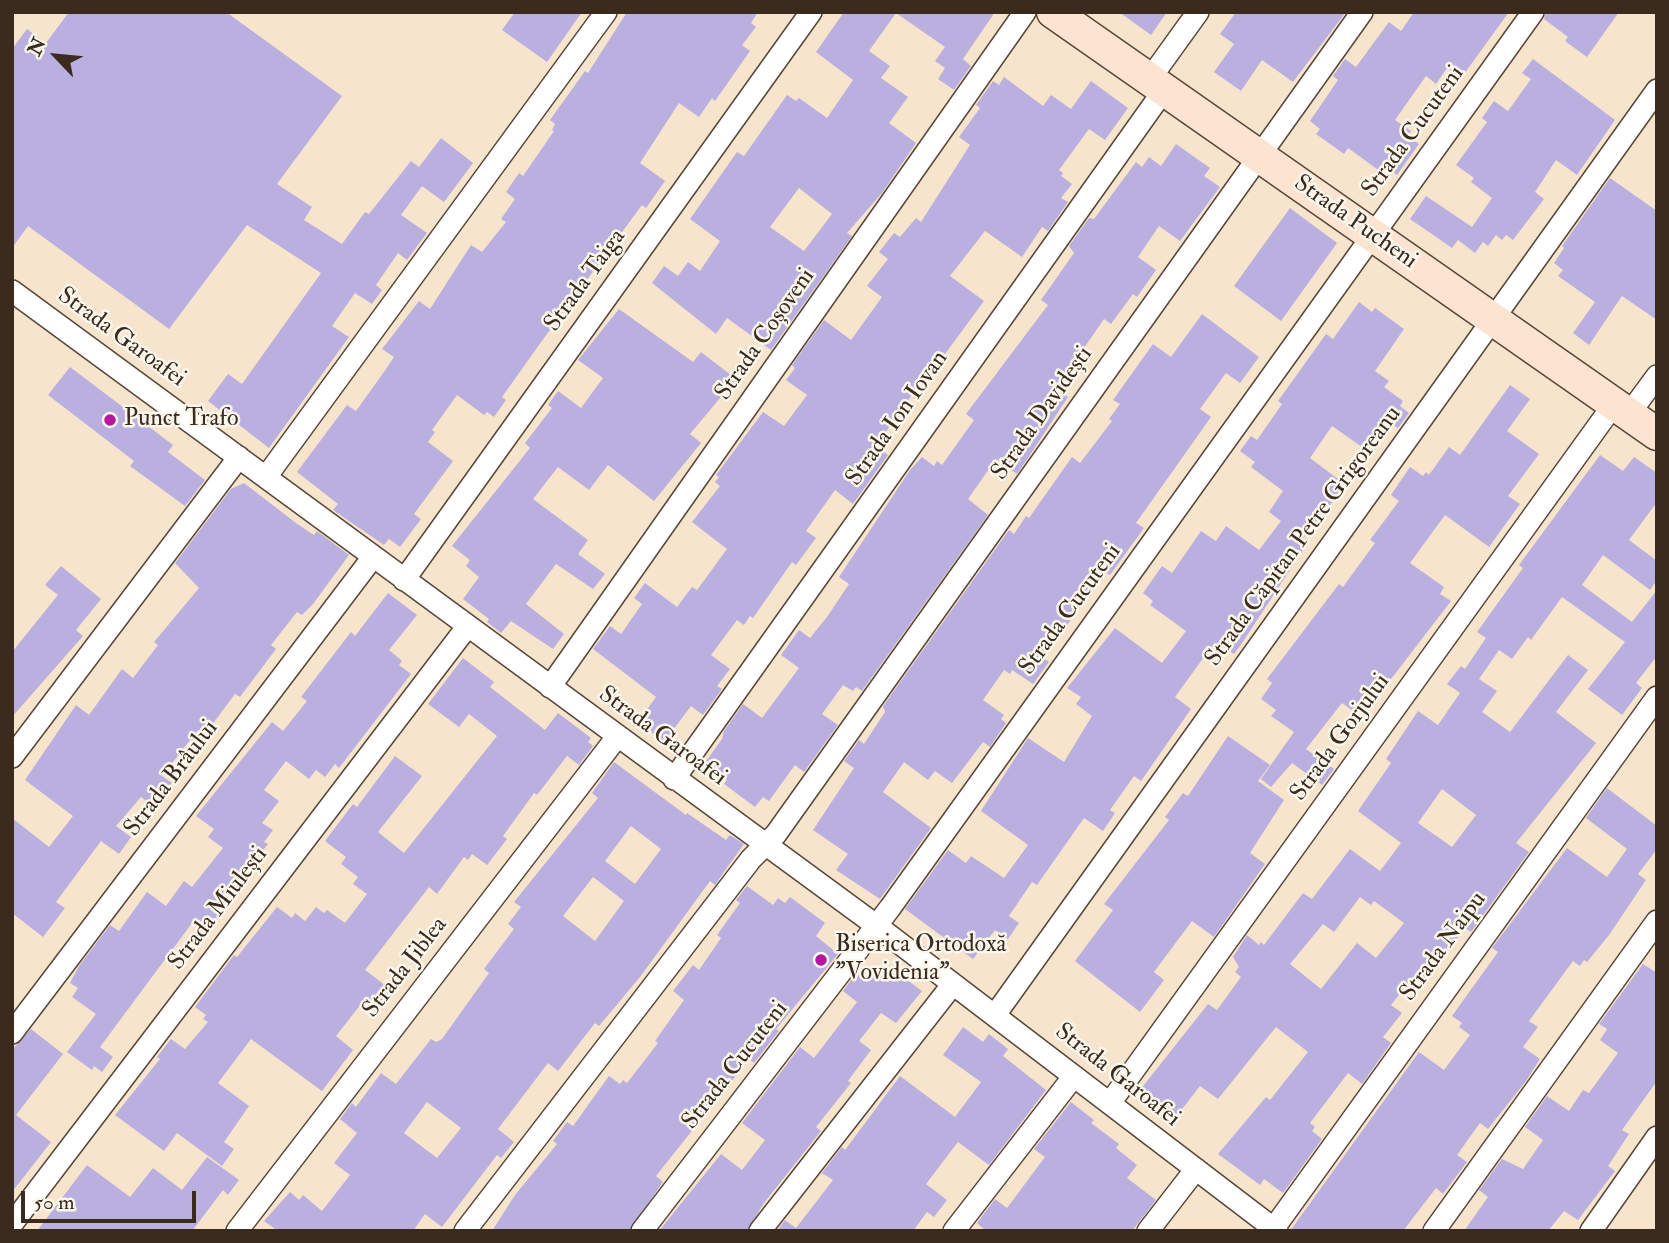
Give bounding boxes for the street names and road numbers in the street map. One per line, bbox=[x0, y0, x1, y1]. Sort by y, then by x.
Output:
street label: Strada Cucuteni bbox=[1357, 61, 1471, 203]
street label: Strada Pucheni bbox=[1288, 170, 1422, 276]
street label: Strada Taiga bbox=[539, 224, 633, 338]
street label: Strada Coșoveni bbox=[710, 264, 822, 406]
street label: Strada Garoafei bbox=[51, 282, 191, 394]
street label: Strada Davidești bbox=[986, 342, 1100, 486]
street label: Strada Ion Iovan bbox=[841, 346, 955, 492]
street label: Strada Căpitan Petre Grigoreanu bbox=[1200, 401, 1408, 673]
street label: Strada Cucuteni bbox=[1014, 539, 1128, 681]
street label: Strada Gorjului bbox=[1285, 669, 1397, 807]
street label: Strada Garoafei bbox=[592, 681, 732, 793]
street label: Strada Brâului bbox=[119, 715, 225, 843]
street label: Strada Miulești bbox=[163, 842, 275, 976]
street label: Strada Naipu bbox=[1395, 887, 1493, 1007]
street label: Strada Jiblea bbox=[358, 912, 454, 1024]
street label: Strada Cucuteni bbox=[677, 996, 795, 1136]
street label: Strada Garoafei bbox=[1049, 1018, 1185, 1134]

